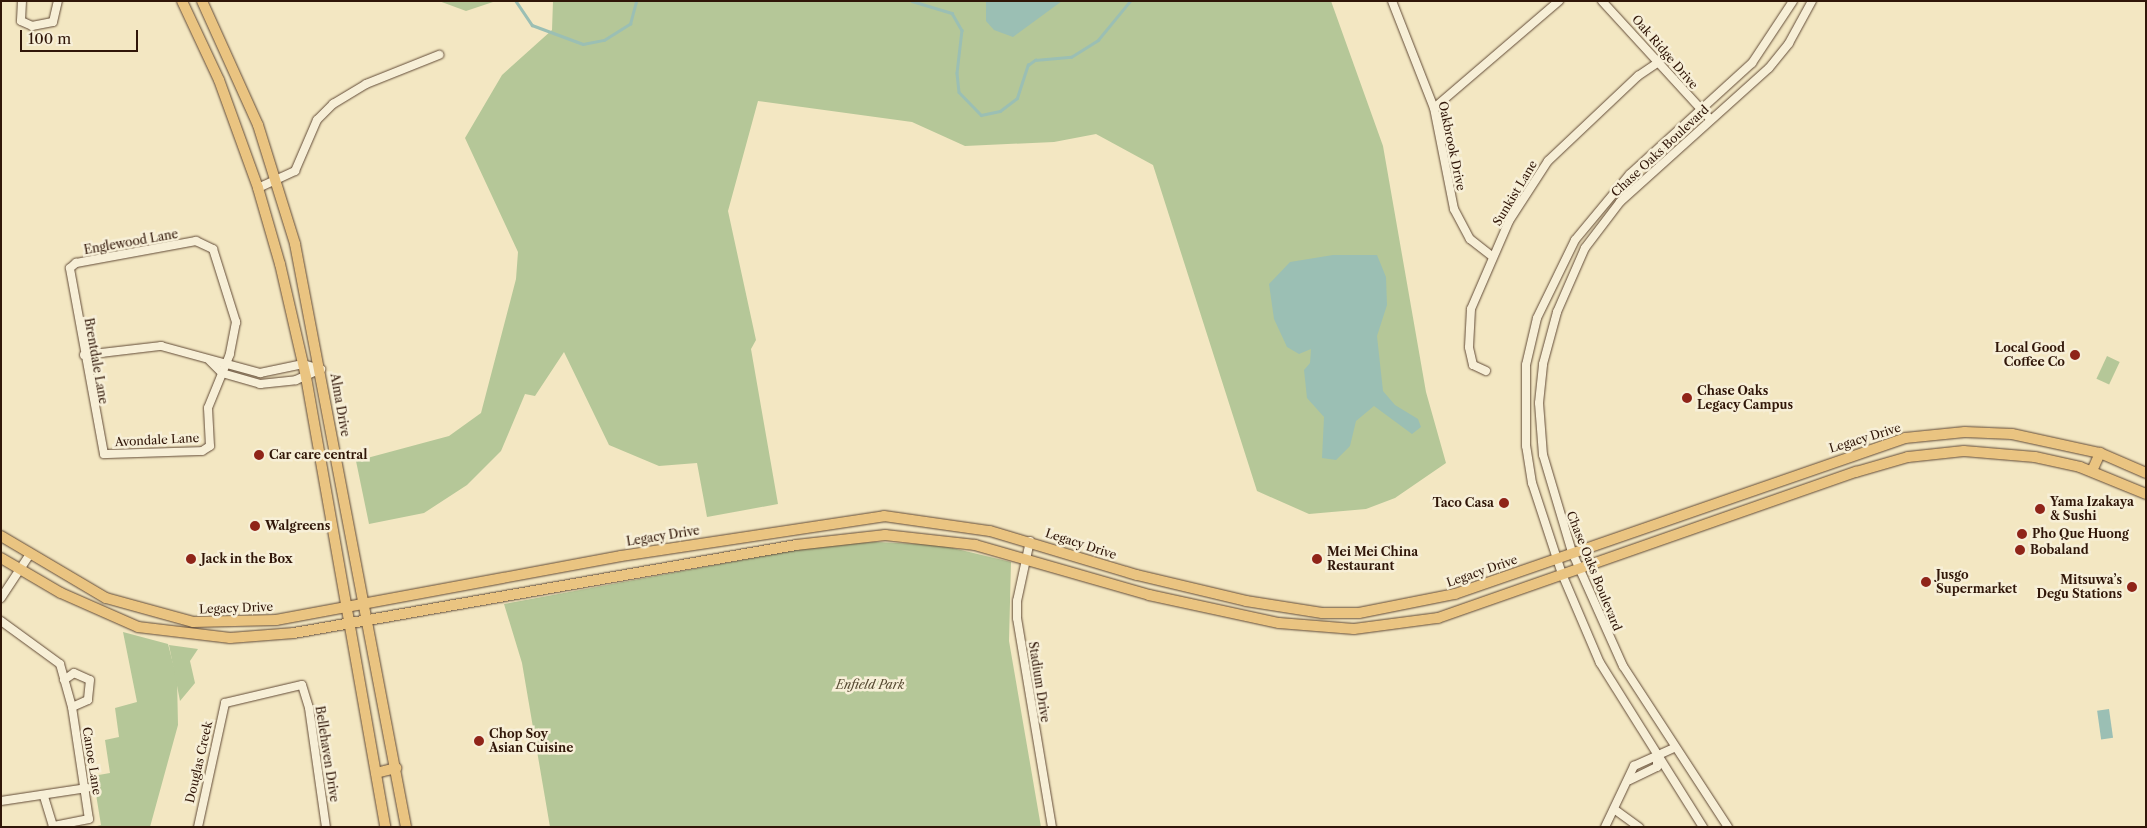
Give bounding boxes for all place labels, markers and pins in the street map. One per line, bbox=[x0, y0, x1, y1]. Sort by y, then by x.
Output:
place label: Local Good Coffee Co bbox=[1995, 341, 2065, 369]
marker: Local Good Coffee Co bbox=[2069, 349, 2081, 361]
place label: Chase Oaks Legacy Campus bbox=[1697, 384, 1793, 412]
marker: Chase Oaks Legacy Campus bbox=[1681, 392, 1693, 404]
place label: Car care central bbox=[269, 448, 368, 462]
marker: Car care central bbox=[253, 449, 265, 461]
place label: Yama Izakaya & Sushi bbox=[2050, 495, 2134, 523]
place label: Taco Casa bbox=[1432, 496, 1494, 510]
marker: Taco Casa bbox=[1498, 497, 1510, 509]
marker: Yama Izakaya & Sushi bbox=[2034, 503, 2046, 515]
place label: Walgreens bbox=[265, 519, 330, 533]
marker: Walgreens bbox=[249, 520, 261, 532]
place label: Pho Que Huong bbox=[2032, 527, 2129, 541]
marker: Pho Que Huong bbox=[2016, 528, 2028, 540]
place label: Bobaland bbox=[2030, 543, 2089, 557]
marker: Bobaland bbox=[2014, 544, 2026, 556]
place label: Mei Mei China Restaurant bbox=[1327, 545, 1418, 573]
place label: Jack in the Box bbox=[201, 552, 293, 566]
marker: Jack in the Box bbox=[185, 553, 197, 565]
marker: Mei Mei China Restaurant bbox=[1311, 553, 1323, 565]
place label: Jusgo Supermarket bbox=[1936, 568, 2017, 596]
place label: Mitsuwa’s Degu Stations bbox=[2037, 573, 2122, 601]
marker: Jusgo Supermarket bbox=[1920, 576, 1932, 588]
marker: Mitsuwa’s Degu Stations bbox=[2126, 581, 2138, 593]
place label: Chop Soy Asian Cuisine bbox=[489, 727, 573, 755]
marker: Chop Soy Asian Cuisine bbox=[473, 735, 485, 747]

